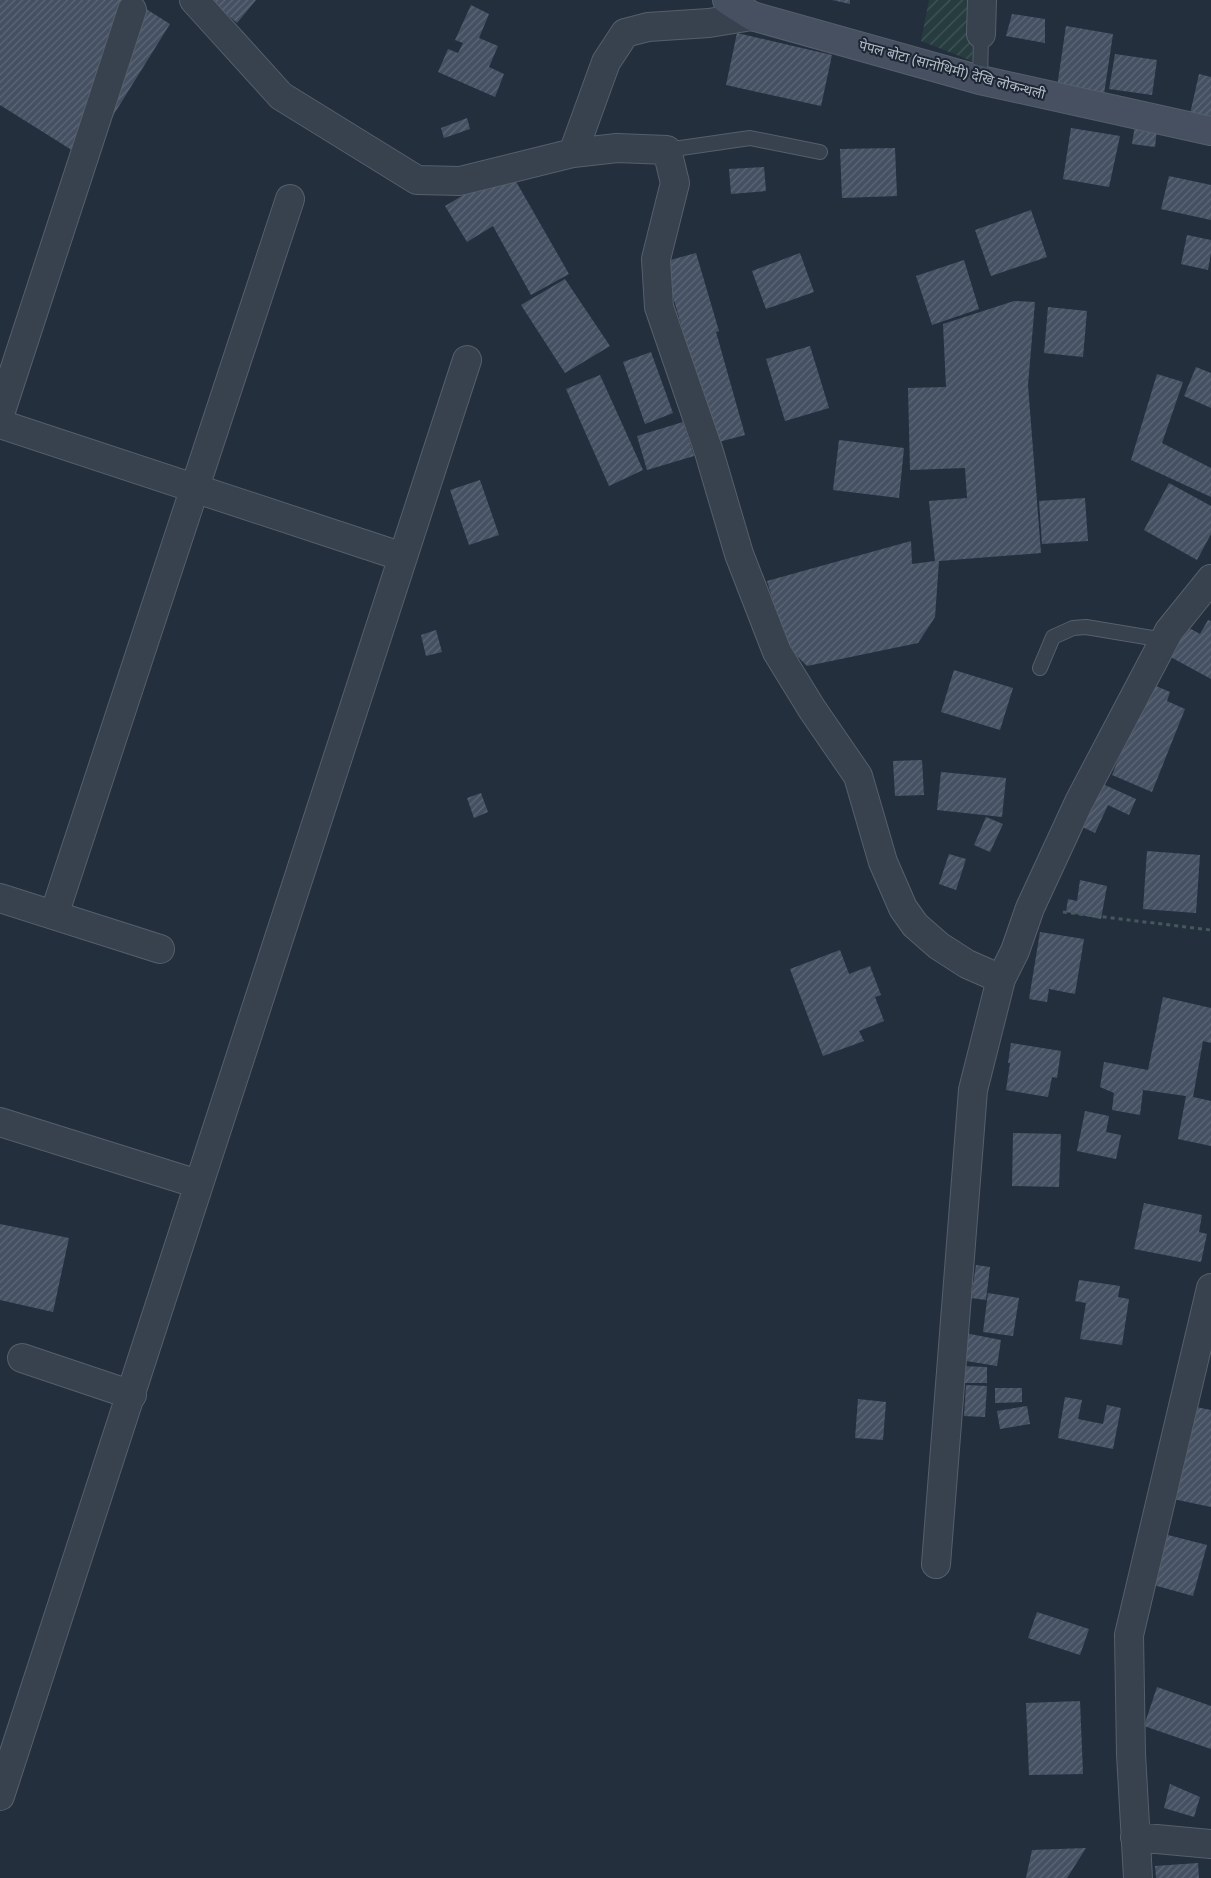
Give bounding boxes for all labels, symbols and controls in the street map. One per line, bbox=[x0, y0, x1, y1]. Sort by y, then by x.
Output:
street label: पेपल बोटा (सानोथिमी) देखि लोकन्थली bbox=[857, 36, 1048, 103]

